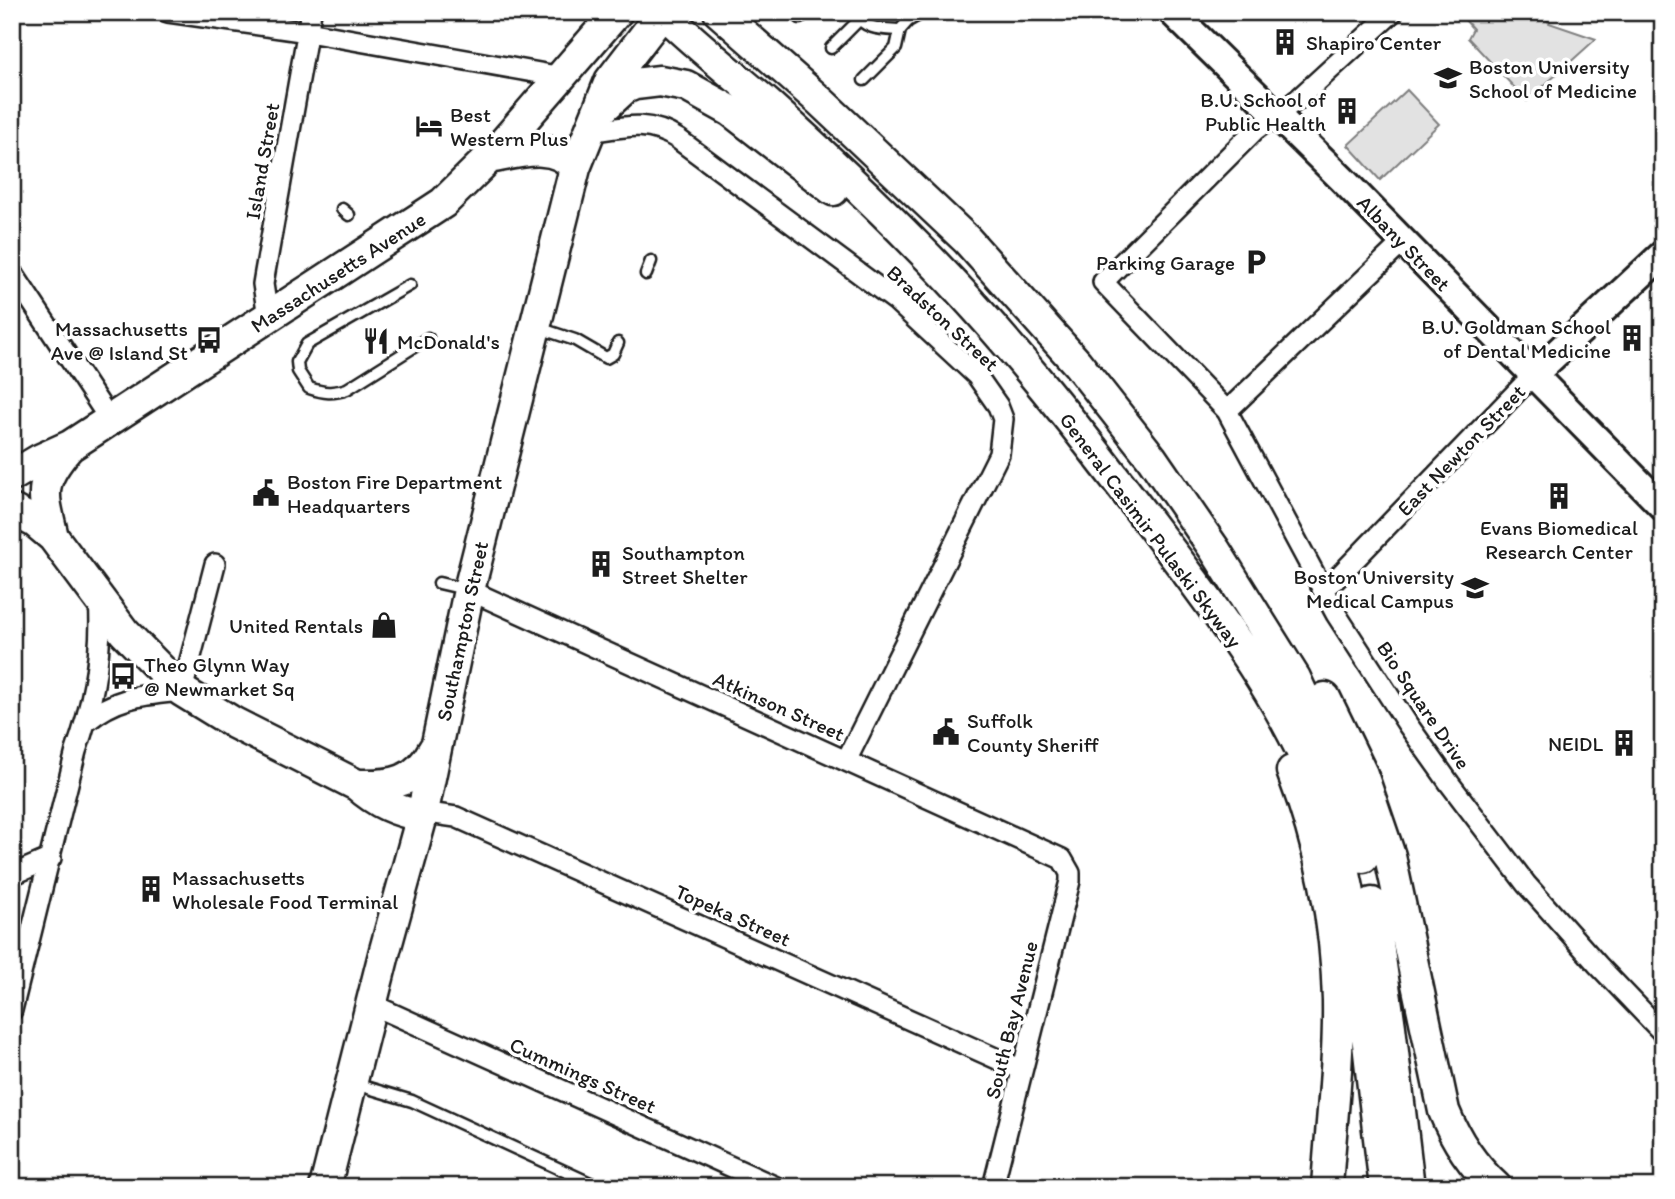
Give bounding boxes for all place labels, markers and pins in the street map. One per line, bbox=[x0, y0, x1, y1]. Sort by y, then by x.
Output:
building icon: Shapiro Center bbox=[1270, 27, 1300, 57]
place label: Shapiro Center bbox=[1306, 30, 1442, 55]
place label: Boston University School of Medicine bbox=[1469, 54, 1637, 103]
school or university icon: Boston University School of Medicine bbox=[1433, 63, 1463, 93]
place label: B.U. School of Public Health bbox=[1200, 87, 1326, 136]
building icon: B.U. School of Public Health bbox=[1332, 96, 1362, 126]
place label: Best Western Plus bbox=[450, 102, 568, 151]
hotel icon: Best Western Plus bbox=[414, 111, 444, 141]
parking icon: Parking Garage bbox=[1241, 247, 1271, 277]
place label: Parking Garage bbox=[1096, 250, 1235, 275]
place label: B.U. Goldman School of Dental Medicine bbox=[1422, 314, 1611, 363]
place label: Massachusetts Ave @ Island St bbox=[51, 316, 188, 365]
building icon: B.U. Goldman School of Dental Medicine bbox=[1617, 323, 1647, 353]
bus stop icon: Massachusetts Ave @ Island St bbox=[194, 325, 224, 355]
restaurant icon: McDonald's bbox=[361, 326, 391, 356]
place label: McDonald's bbox=[397, 329, 500, 354]
place label: Boston Fire Department Headquarters bbox=[287, 469, 503, 518]
public building icon: Boston Fire Department Headquarters bbox=[251, 478, 281, 508]
building icon: Evans Biomedical Research Center bbox=[1544, 481, 1574, 511]
place label: Evans Biomedical Research Center bbox=[1480, 515, 1638, 564]
place label: Southampton Street Shelter bbox=[622, 540, 748, 589]
building icon: Southampton Street Shelter bbox=[586, 549, 616, 579]
place label: Boston University Medical Campus bbox=[1293, 564, 1454, 613]
school or university icon: Boston University Medical Campus bbox=[1460, 573, 1490, 603]
shop icon: United Rentals bbox=[369, 610, 399, 640]
place label: United Rentals bbox=[229, 613, 363, 638]
place label: Theo Glynn Way @ Newmarket Sq bbox=[144, 652, 295, 701]
bus stop icon: Theo Glynn Way @ Newmarket Sq bbox=[108, 661, 138, 691]
place label: Suffolk County Sheriff bbox=[967, 708, 1100, 757]
public building icon: Suffolk County Sheriff bbox=[931, 717, 961, 747]
building icon: NEIDL bbox=[1609, 728, 1639, 758]
place label: NEIDL bbox=[1548, 731, 1603, 756]
place label: Massachusetts Wholesale Food Terminal bbox=[172, 865, 398, 914]
building icon: Massachusetts Wholesale Food Terminal bbox=[136, 874, 166, 904]

